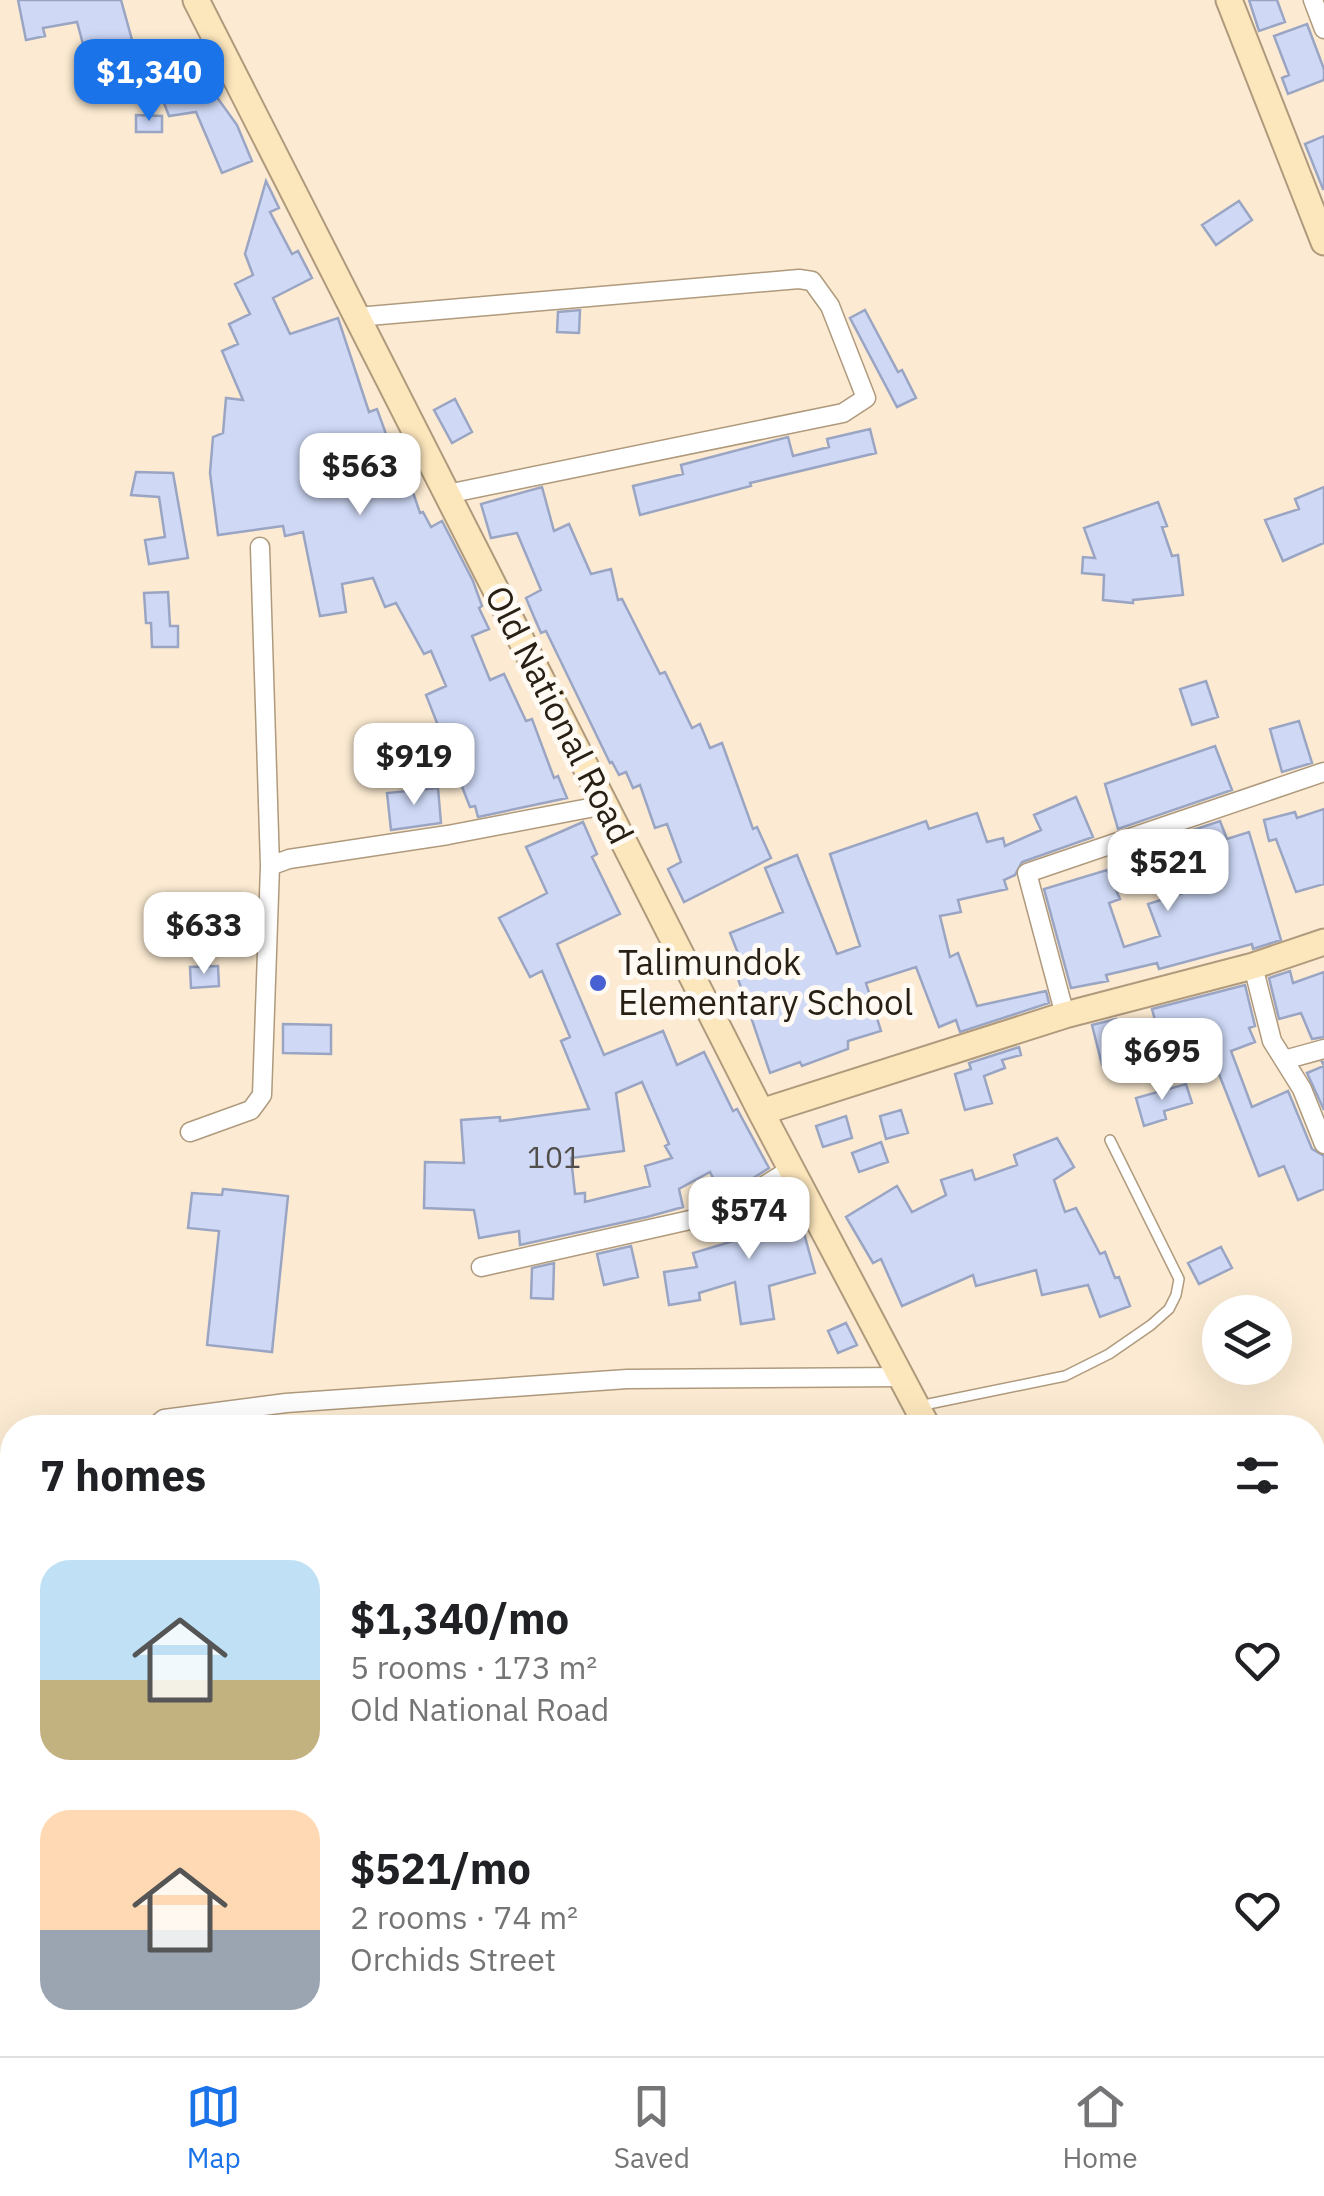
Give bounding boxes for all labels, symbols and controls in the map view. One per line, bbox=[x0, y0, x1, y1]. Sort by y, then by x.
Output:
pin: $1,340 bbox=[68, 39, 230, 124]
text: $1,340 bbox=[96, 50, 202, 92]
pin: $563 bbox=[301, 433, 419, 518]
text: $563 bbox=[322, 444, 398, 486]
street label: Old National Road bbox=[475, 578, 645, 851]
pin: $919 bbox=[355, 723, 473, 808]
text: $919 bbox=[376, 734, 452, 776]
pin: $521 bbox=[1109, 829, 1227, 914]
text: $521 bbox=[1130, 840, 1206, 882]
pin: $633 bbox=[145, 892, 263, 977]
text: $633 bbox=[166, 903, 242, 945]
place label: Talimundok Elementary School bbox=[618, 939, 913, 1025]
marker: Talimundok Elementary School bbox=[587, 972, 609, 994]
pin: $695 bbox=[1103, 1018, 1221, 1103]
text: $695 bbox=[1124, 1029, 1200, 1071]
house number: 101 bbox=[527, 1137, 581, 1176]
pin: $574 bbox=[690, 1177, 808, 1262]
text: $574 bbox=[711, 1188, 787, 1230]
map controls bbox=[1202, 1295, 1292, 1385]
button: layers bbox=[1202, 1295, 1292, 1385]
text: 7 homes bbox=[40, 1448, 206, 1503]
icon: filters bbox=[1230, 1448, 1285, 1503]
text: $1,340/mo bbox=[350, 1591, 569, 1646]
icon: home bbox=[120, 1600, 240, 1720]
icon: heart bbox=[1230, 1633, 1285, 1688]
text: 5 rooms · 173 m² bbox=[350, 1646, 597, 1688]
text: Old National Road bbox=[350, 1688, 609, 1730]
text: $521/mo bbox=[350, 1841, 531, 1896]
icon: home bbox=[120, 1850, 240, 1970]
icon: heart bbox=[1230, 1883, 1285, 1938]
text: 2 rooms · 74 m² bbox=[350, 1896, 578, 1938]
text: Orchids Street bbox=[350, 1938, 556, 1980]
tab: Map bbox=[186, 2079, 241, 2176]
tab: Saved bbox=[614, 2079, 690, 2176]
tab: Home bbox=[1062, 2079, 1138, 2176]

